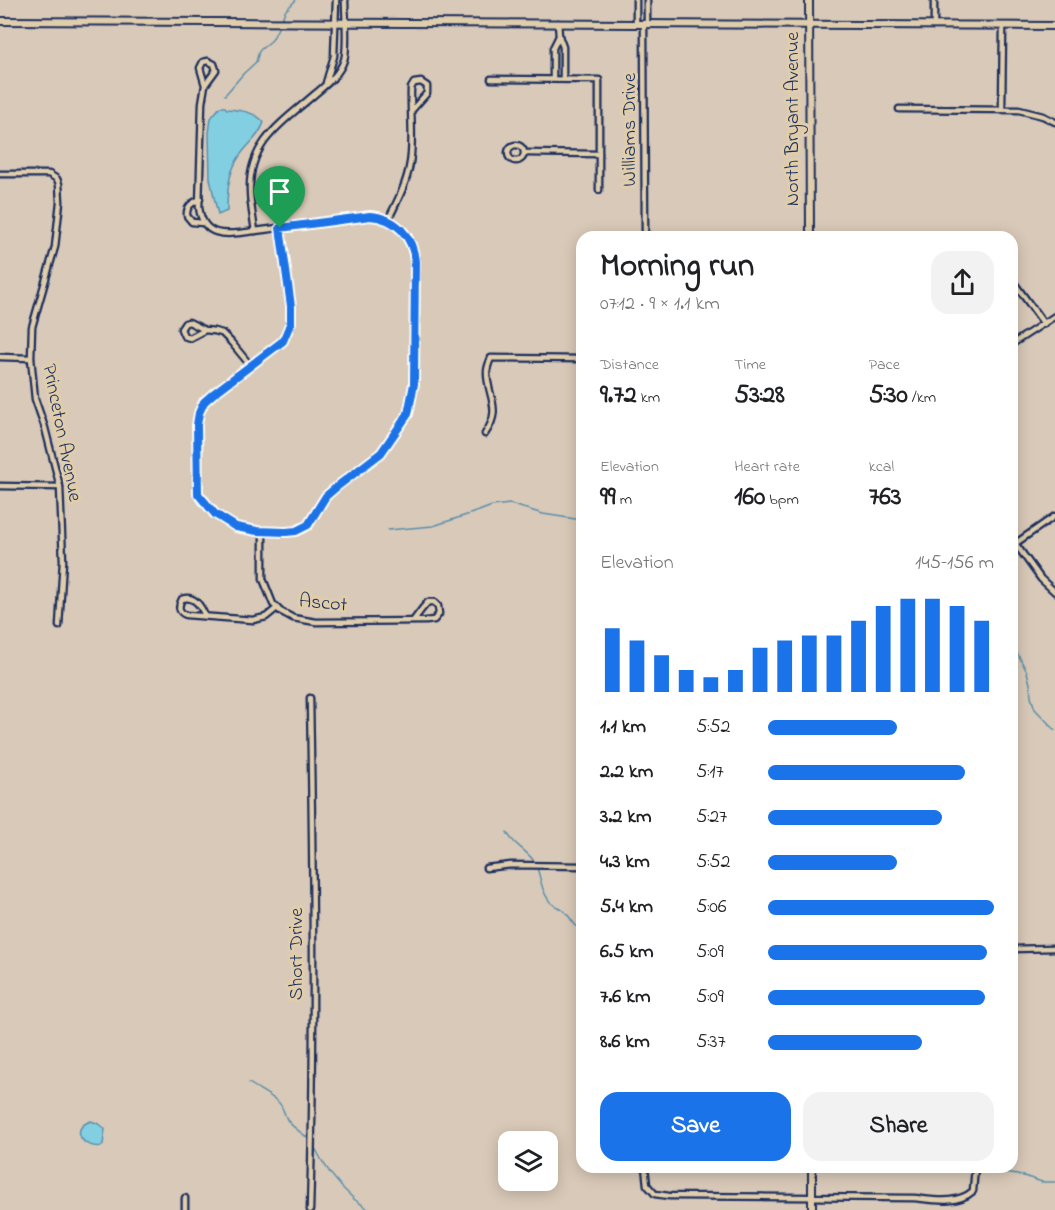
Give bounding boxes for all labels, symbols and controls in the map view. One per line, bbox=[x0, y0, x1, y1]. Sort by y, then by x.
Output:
street label: North Bryant Avenue bbox=[779, 32, 808, 206]
street label: Williams Drive bbox=[616, 73, 645, 187]
pin bbox=[254, 166, 305, 228]
icon: arrive bbox=[263, 175, 296, 208]
text: Morning run bbox=[600, 243, 754, 291]
button: share bbox=[931, 251, 994, 314]
text: 07:12 · 9 × 1.1 km bbox=[600, 290, 720, 319]
text: Distance bbox=[600, 353, 659, 377]
text: Time bbox=[734, 353, 766, 377]
text: Pace bbox=[869, 353, 900, 377]
street label: Princeton Avenue bbox=[33, 362, 89, 504]
text: 9.72 bbox=[600, 377, 637, 415]
text: 53:28 bbox=[734, 377, 785, 415]
text: 5:30 bbox=[869, 377, 908, 415]
text: km bbox=[637, 386, 660, 410]
text: /km bbox=[908, 386, 936, 410]
text: Elevation bbox=[600, 455, 659, 479]
text: Heart rate bbox=[734, 455, 800, 479]
text: kcal bbox=[869, 455, 894, 479]
text: 99 bbox=[600, 479, 616, 517]
text: 160 bbox=[734, 479, 765, 517]
text: 763 bbox=[869, 479, 902, 517]
text: m bbox=[616, 488, 632, 512]
text: bpm bbox=[765, 488, 799, 512]
text: Elevation bbox=[600, 549, 674, 578]
text: 145–156 m bbox=[915, 549, 994, 578]
street label: Ascot bbox=[298, 587, 349, 621]
text: 1.1 km bbox=[600, 713, 646, 742]
text: 5:52 bbox=[696, 713, 731, 742]
text: 2.2 km bbox=[600, 758, 653, 787]
text: 5:17 bbox=[696, 758, 724, 787]
text: 3.2 km bbox=[600, 803, 652, 832]
text: 5:27 bbox=[696, 803, 727, 832]
text: 4.3 km bbox=[600, 848, 650, 877]
text: 5:52 bbox=[696, 848, 731, 877]
text: 5.4 km bbox=[600, 893, 653, 922]
text: 5:06 bbox=[696, 893, 727, 922]
street label: Short Drive bbox=[283, 908, 312, 1000]
text: 6.5 km bbox=[600, 938, 654, 967]
text: 5:09 bbox=[696, 938, 724, 967]
text: 7.6 km bbox=[600, 983, 650, 1012]
text: 5:09 bbox=[696, 983, 724, 1012]
text: 8.6 km bbox=[600, 1028, 650, 1057]
text: 5:37 bbox=[696, 1028, 726, 1057]
button: Save bbox=[600, 1092, 791, 1161]
button: Share bbox=[803, 1092, 994, 1161]
map controls bbox=[498, 1131, 558, 1191]
button: layers bbox=[498, 1131, 558, 1191]

